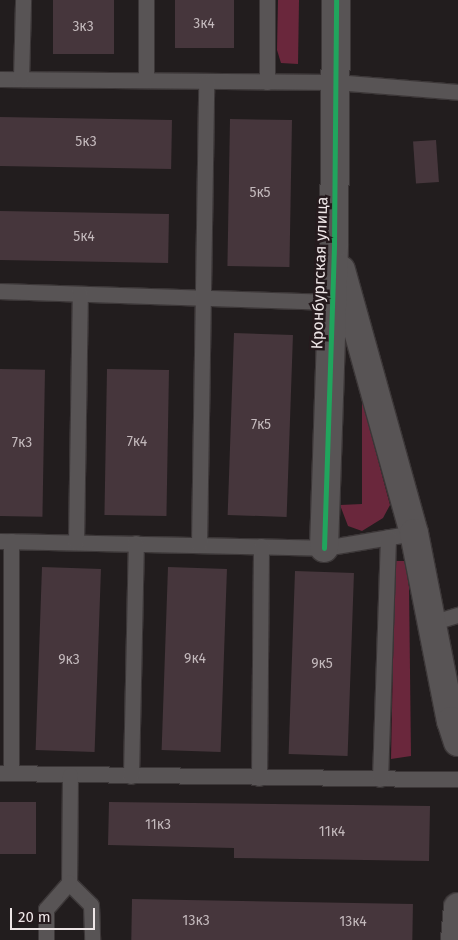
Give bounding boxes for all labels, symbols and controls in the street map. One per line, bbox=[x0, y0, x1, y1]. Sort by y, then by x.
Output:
house number: 3к4 bbox=[193, 16, 215, 32]
house number: 3к3 bbox=[72, 19, 94, 35]
house number: 5к3 bbox=[75, 134, 97, 150]
house number: 5к5 bbox=[249, 185, 271, 201]
street label: Кронбургская улица bbox=[308, 196, 332, 350]
house number: 5к4 bbox=[73, 229, 95, 245]
house number: 7к5 bbox=[251, 417, 271, 433]
house number: 7к4 bbox=[127, 434, 147, 450]
house number: 7к3 bbox=[12, 435, 32, 451]
house number: 9к4 bbox=[184, 651, 206, 667]
house number: 9к3 bbox=[58, 652, 80, 668]
house number: 9к5 bbox=[311, 656, 333, 672]
house number: 11к3 bbox=[145, 817, 171, 833]
house number: 11к4 bbox=[319, 824, 345, 840]
scale bar bbox=[12, 898, 98, 930]
text: 20 m bbox=[18, 908, 51, 926]
house number: 13к3 bbox=[182, 913, 210, 929]
house number: 13к4 bbox=[339, 914, 367, 930]

